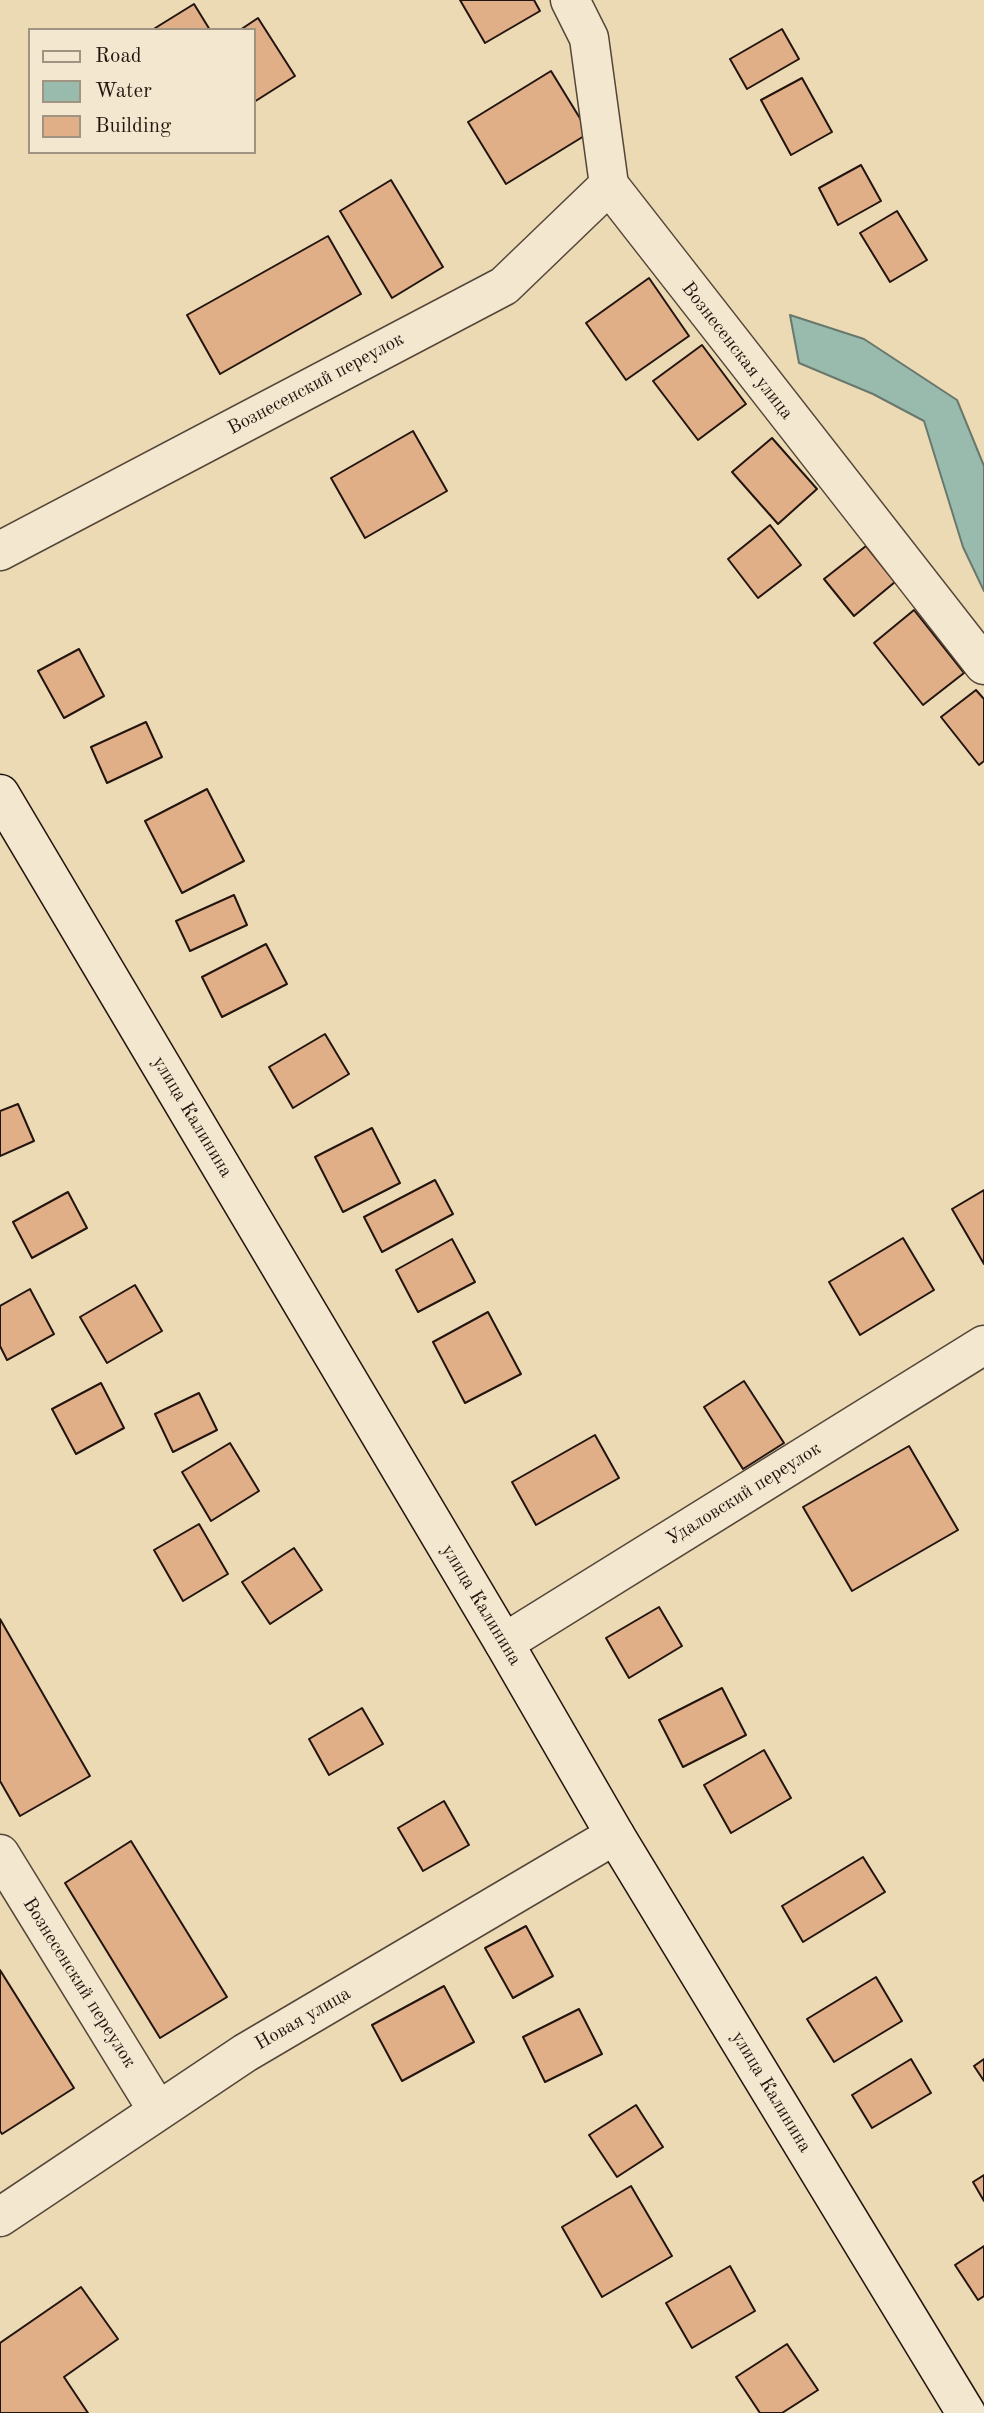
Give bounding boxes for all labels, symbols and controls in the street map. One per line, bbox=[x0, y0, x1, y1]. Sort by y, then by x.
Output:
legend bbox=[28, 28, 256, 154]
text: Road bbox=[95, 46, 142, 67]
text: Water bbox=[95, 81, 152, 102]
text: Building bbox=[95, 116, 171, 137]
street label: Вознесенская улица bbox=[676, 278, 798, 424]
street label: Вознесенский переулок bbox=[224, 328, 408, 440]
street label: улица Калинина bbox=[147, 1052, 237, 1182]
street label: Удаловский переулок bbox=[663, 1437, 825, 1551]
street label: улица Калинина bbox=[436, 1540, 526, 1670]
street label: Вознесенский переулок bbox=[17, 1894, 141, 2072]
street label: Новая улица bbox=[251, 1982, 355, 2056]
street label: улица Калинина bbox=[726, 2027, 816, 2157]

